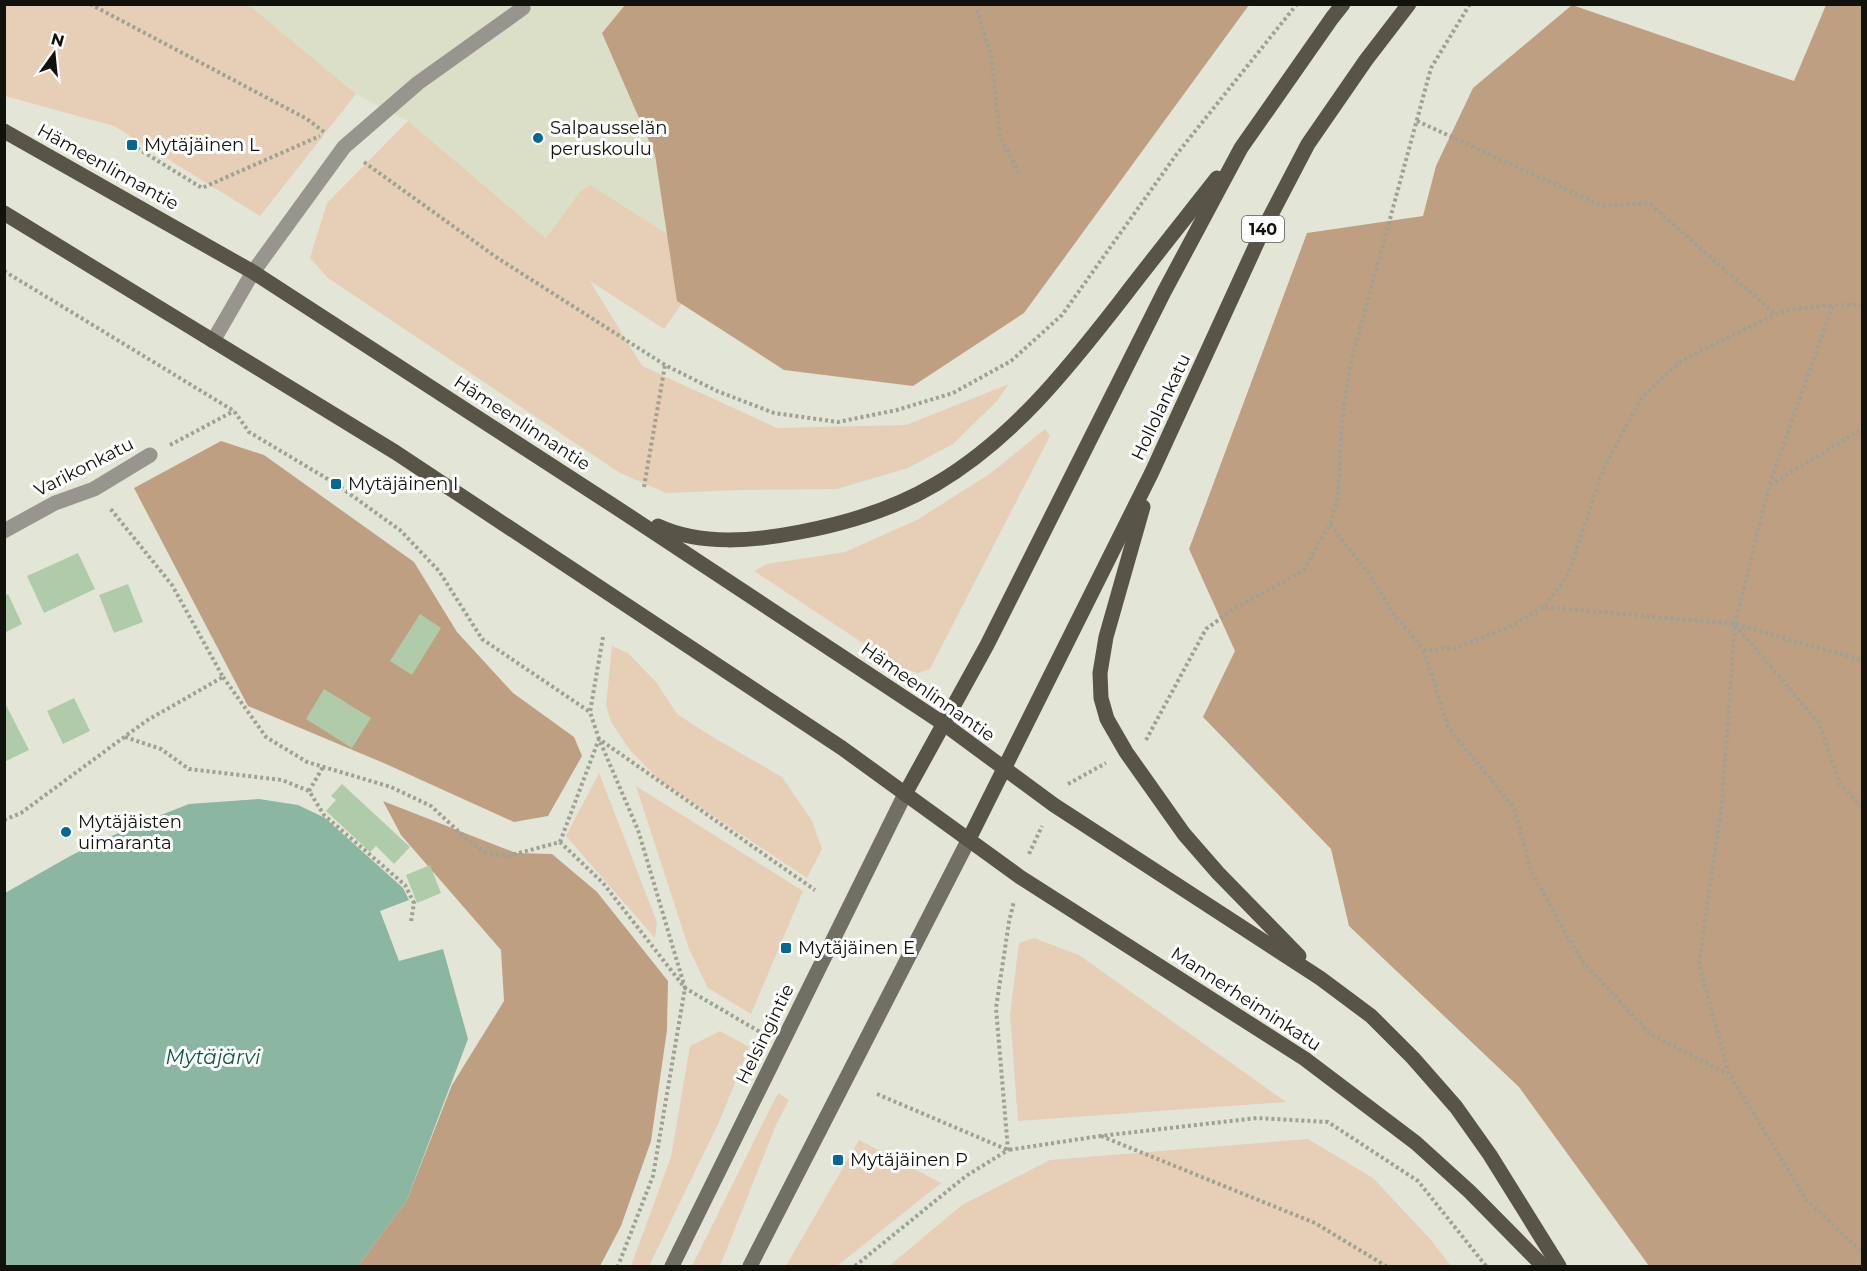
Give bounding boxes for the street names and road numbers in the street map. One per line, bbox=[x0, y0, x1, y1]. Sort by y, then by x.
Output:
street label: Hämeenlinnantie bbox=[34, 119, 183, 215]
road number: 140 bbox=[1242, 216, 1284, 242]
street label: Hollolankatu bbox=[1127, 350, 1195, 464]
street label: Hämeenlinnantie bbox=[450, 371, 594, 475]
street label: Varikonkatu bbox=[31, 433, 137, 501]
street label: Hämeenlinnantie bbox=[857, 638, 999, 746]
street label: Mannerheiminkatu bbox=[1167, 942, 1325, 1056]
street label: Helsingintie bbox=[731, 980, 799, 1088]

